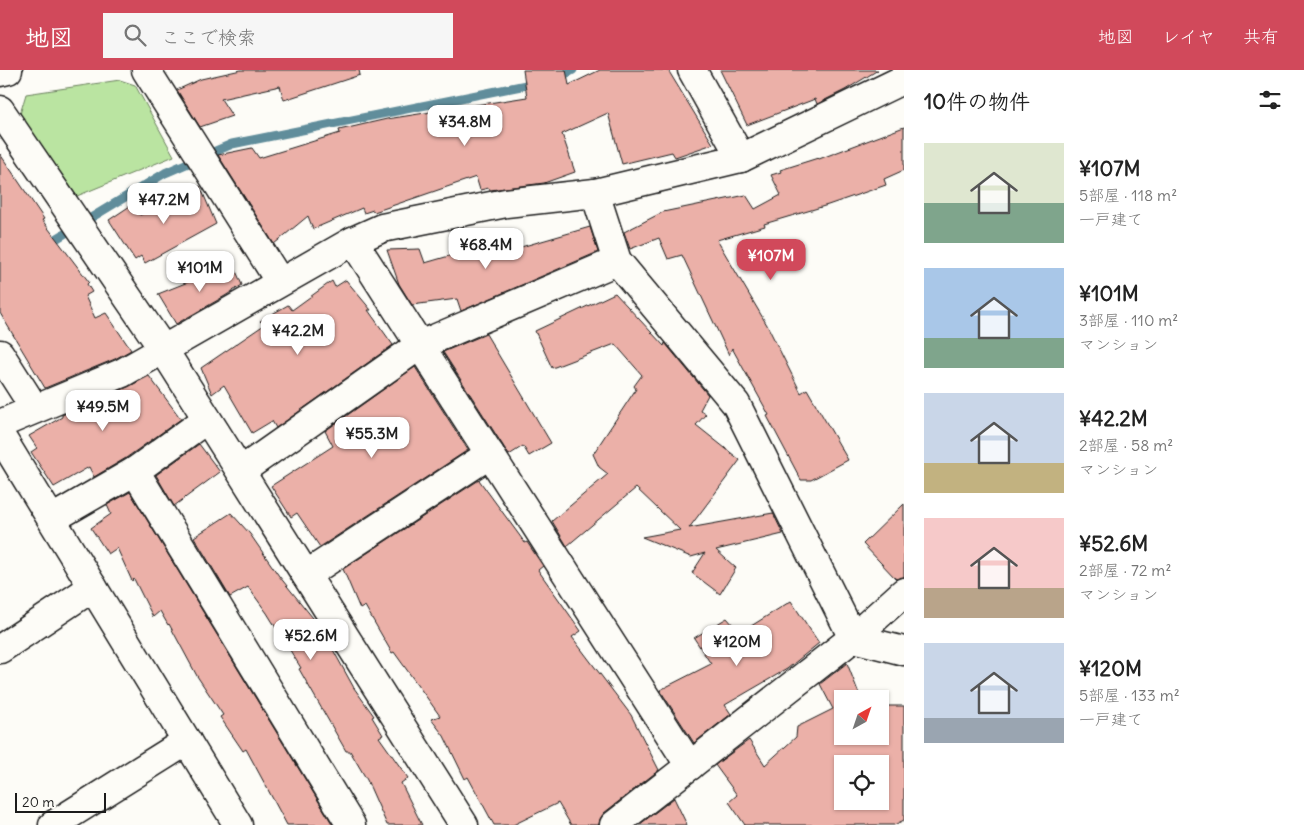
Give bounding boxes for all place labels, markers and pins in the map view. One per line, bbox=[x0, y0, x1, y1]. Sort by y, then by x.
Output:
pin: ¥34.8M bbox=[424, 104, 506, 147]
pin: ¥47.2M bbox=[123, 182, 205, 225]
pin: ¥68.4M bbox=[445, 228, 527, 270]
pin: ¥107M bbox=[736, 238, 806, 281]
pin: ¥101M bbox=[165, 250, 235, 293]
pin: ¥42.2M bbox=[257, 314, 339, 356]
pin: ¥49.5M bbox=[62, 390, 144, 432]
pin: ¥55.3M bbox=[331, 416, 413, 459]
pin: ¥52.6M bbox=[270, 618, 352, 661]
pin: ¥120M bbox=[702, 624, 772, 667]

